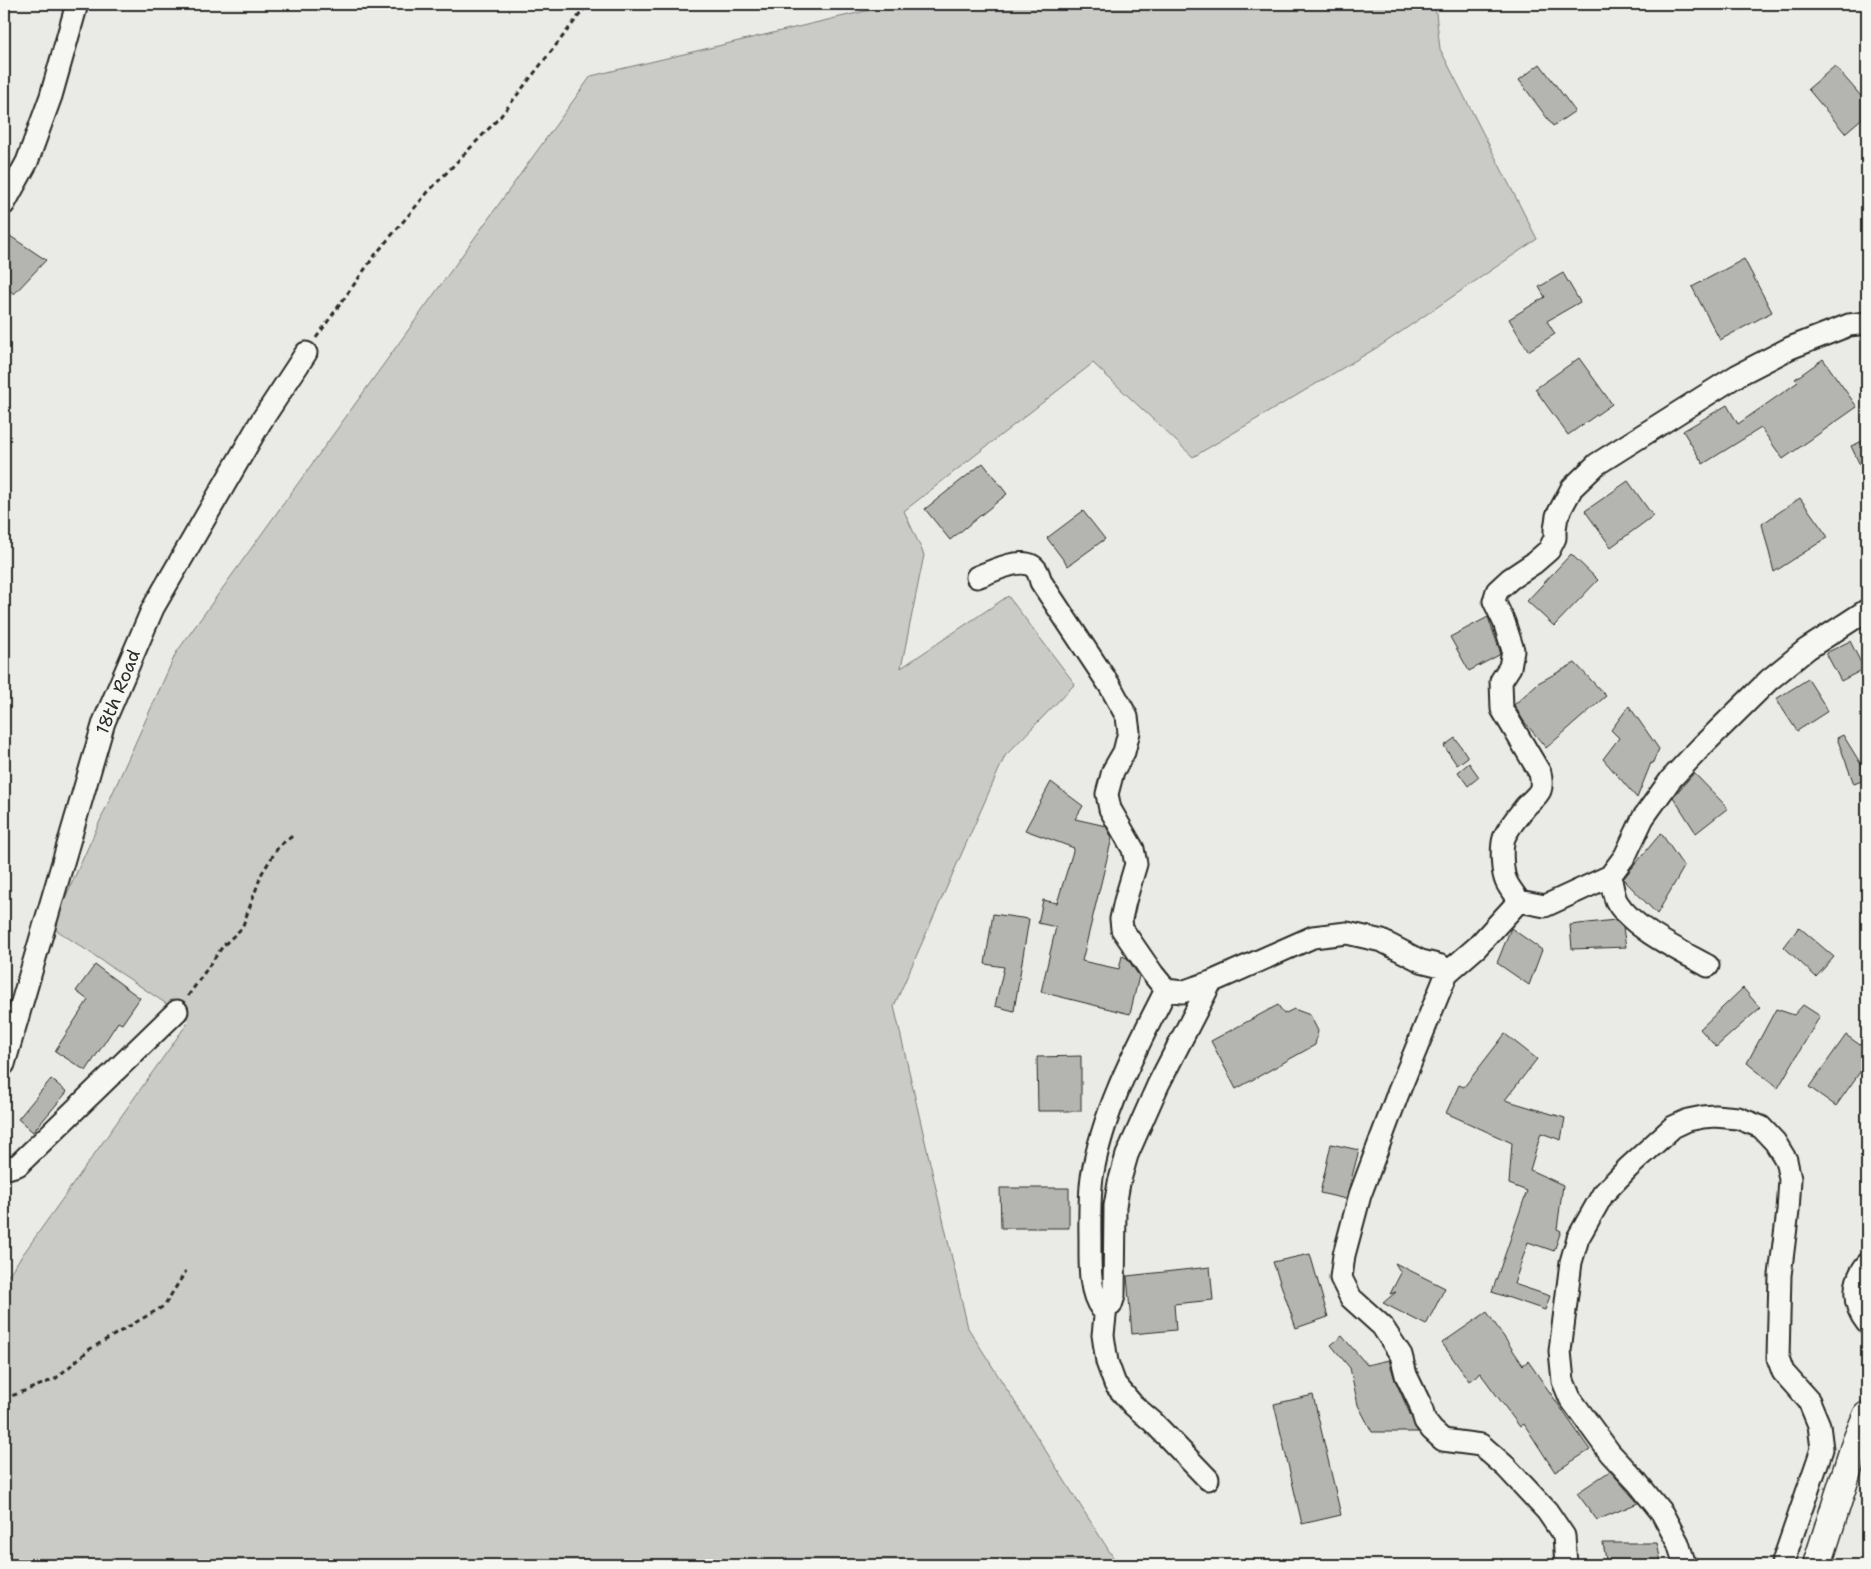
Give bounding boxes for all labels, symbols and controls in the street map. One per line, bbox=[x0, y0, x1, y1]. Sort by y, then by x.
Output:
street label: 18th Road bbox=[90, 646, 146, 738]

